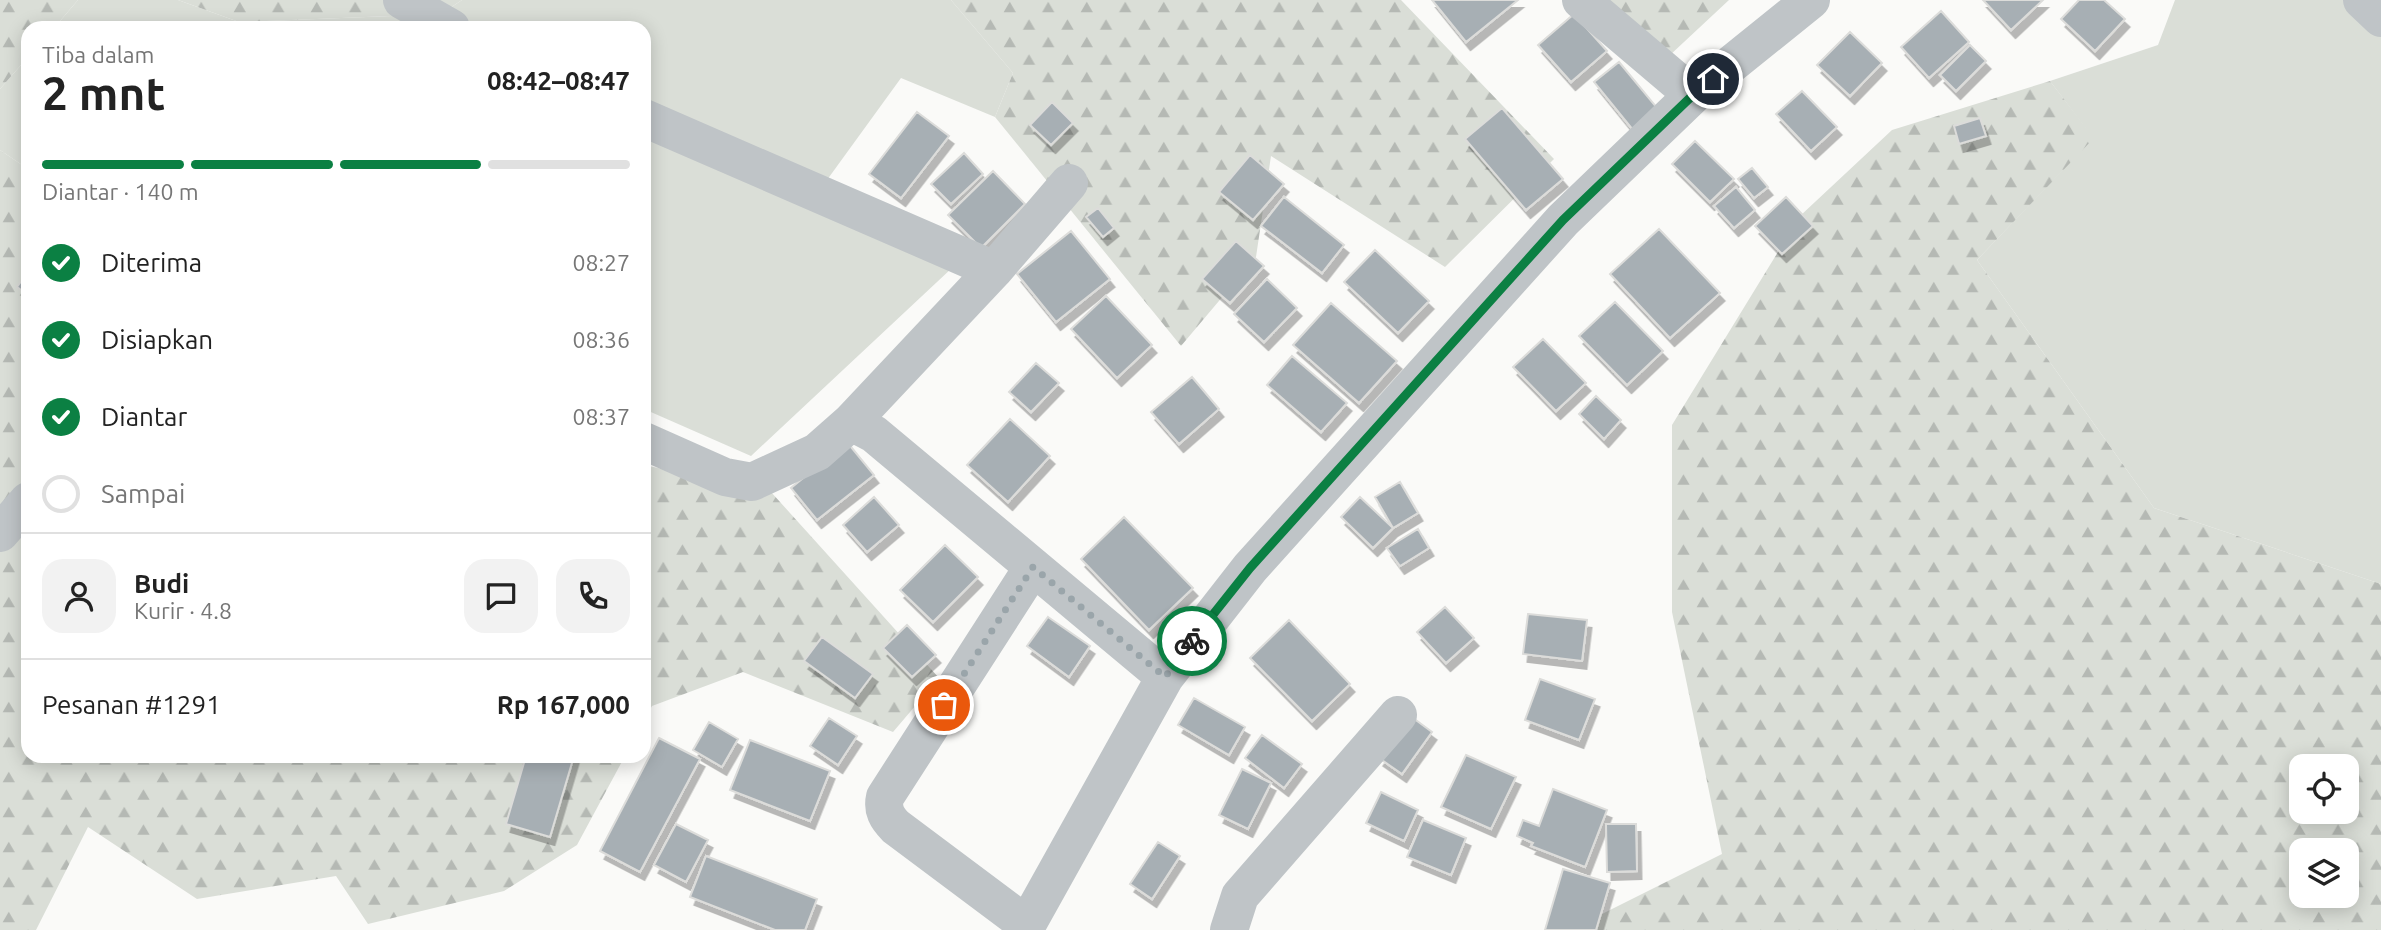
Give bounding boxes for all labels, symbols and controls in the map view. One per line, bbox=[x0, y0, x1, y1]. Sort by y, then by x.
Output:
text: Tiba dalam bbox=[42, 42, 154, 67]
pin bbox=[1683, 49, 1743, 109]
icon: home bbox=[1694, 60, 1732, 98]
text: 08:42–08:47 bbox=[487, 66, 630, 95]
text: 2 mnt bbox=[42, 67, 165, 119]
text: Diantar · 140 m bbox=[42, 179, 199, 204]
icon: check bbox=[42, 244, 80, 282]
text: Diterima bbox=[101, 248, 202, 277]
text: 08:27 bbox=[572, 250, 630, 275]
icon: check bbox=[42, 321, 80, 359]
text: Disiapkan bbox=[101, 325, 213, 354]
text: 08:36 bbox=[572, 327, 630, 352]
icon: check bbox=[42, 398, 80, 436]
text: Diantar bbox=[101, 402, 187, 431]
text: 08:37 bbox=[572, 404, 630, 429]
text: Sampai bbox=[101, 479, 185, 508]
button: person bbox=[42, 559, 116, 633]
button: chat bbox=[464, 559, 538, 633]
button: phone bbox=[556, 559, 630, 633]
text: Budi bbox=[134, 569, 189, 598]
text: Kurir · 4.8 bbox=[134, 598, 232, 623]
courier bbox=[1157, 606, 1227, 676]
icon: bike bbox=[1173, 622, 1211, 660]
pin bbox=[914, 675, 974, 735]
icon: bag bbox=[925, 686, 963, 724]
text: Pesanan #1291 bbox=[42, 690, 221, 719]
text: Rp 167,000 bbox=[497, 690, 630, 719]
map controls bbox=[2289, 754, 2359, 908]
button: locate bbox=[2289, 754, 2359, 824]
button: layers bbox=[2289, 838, 2359, 908]

